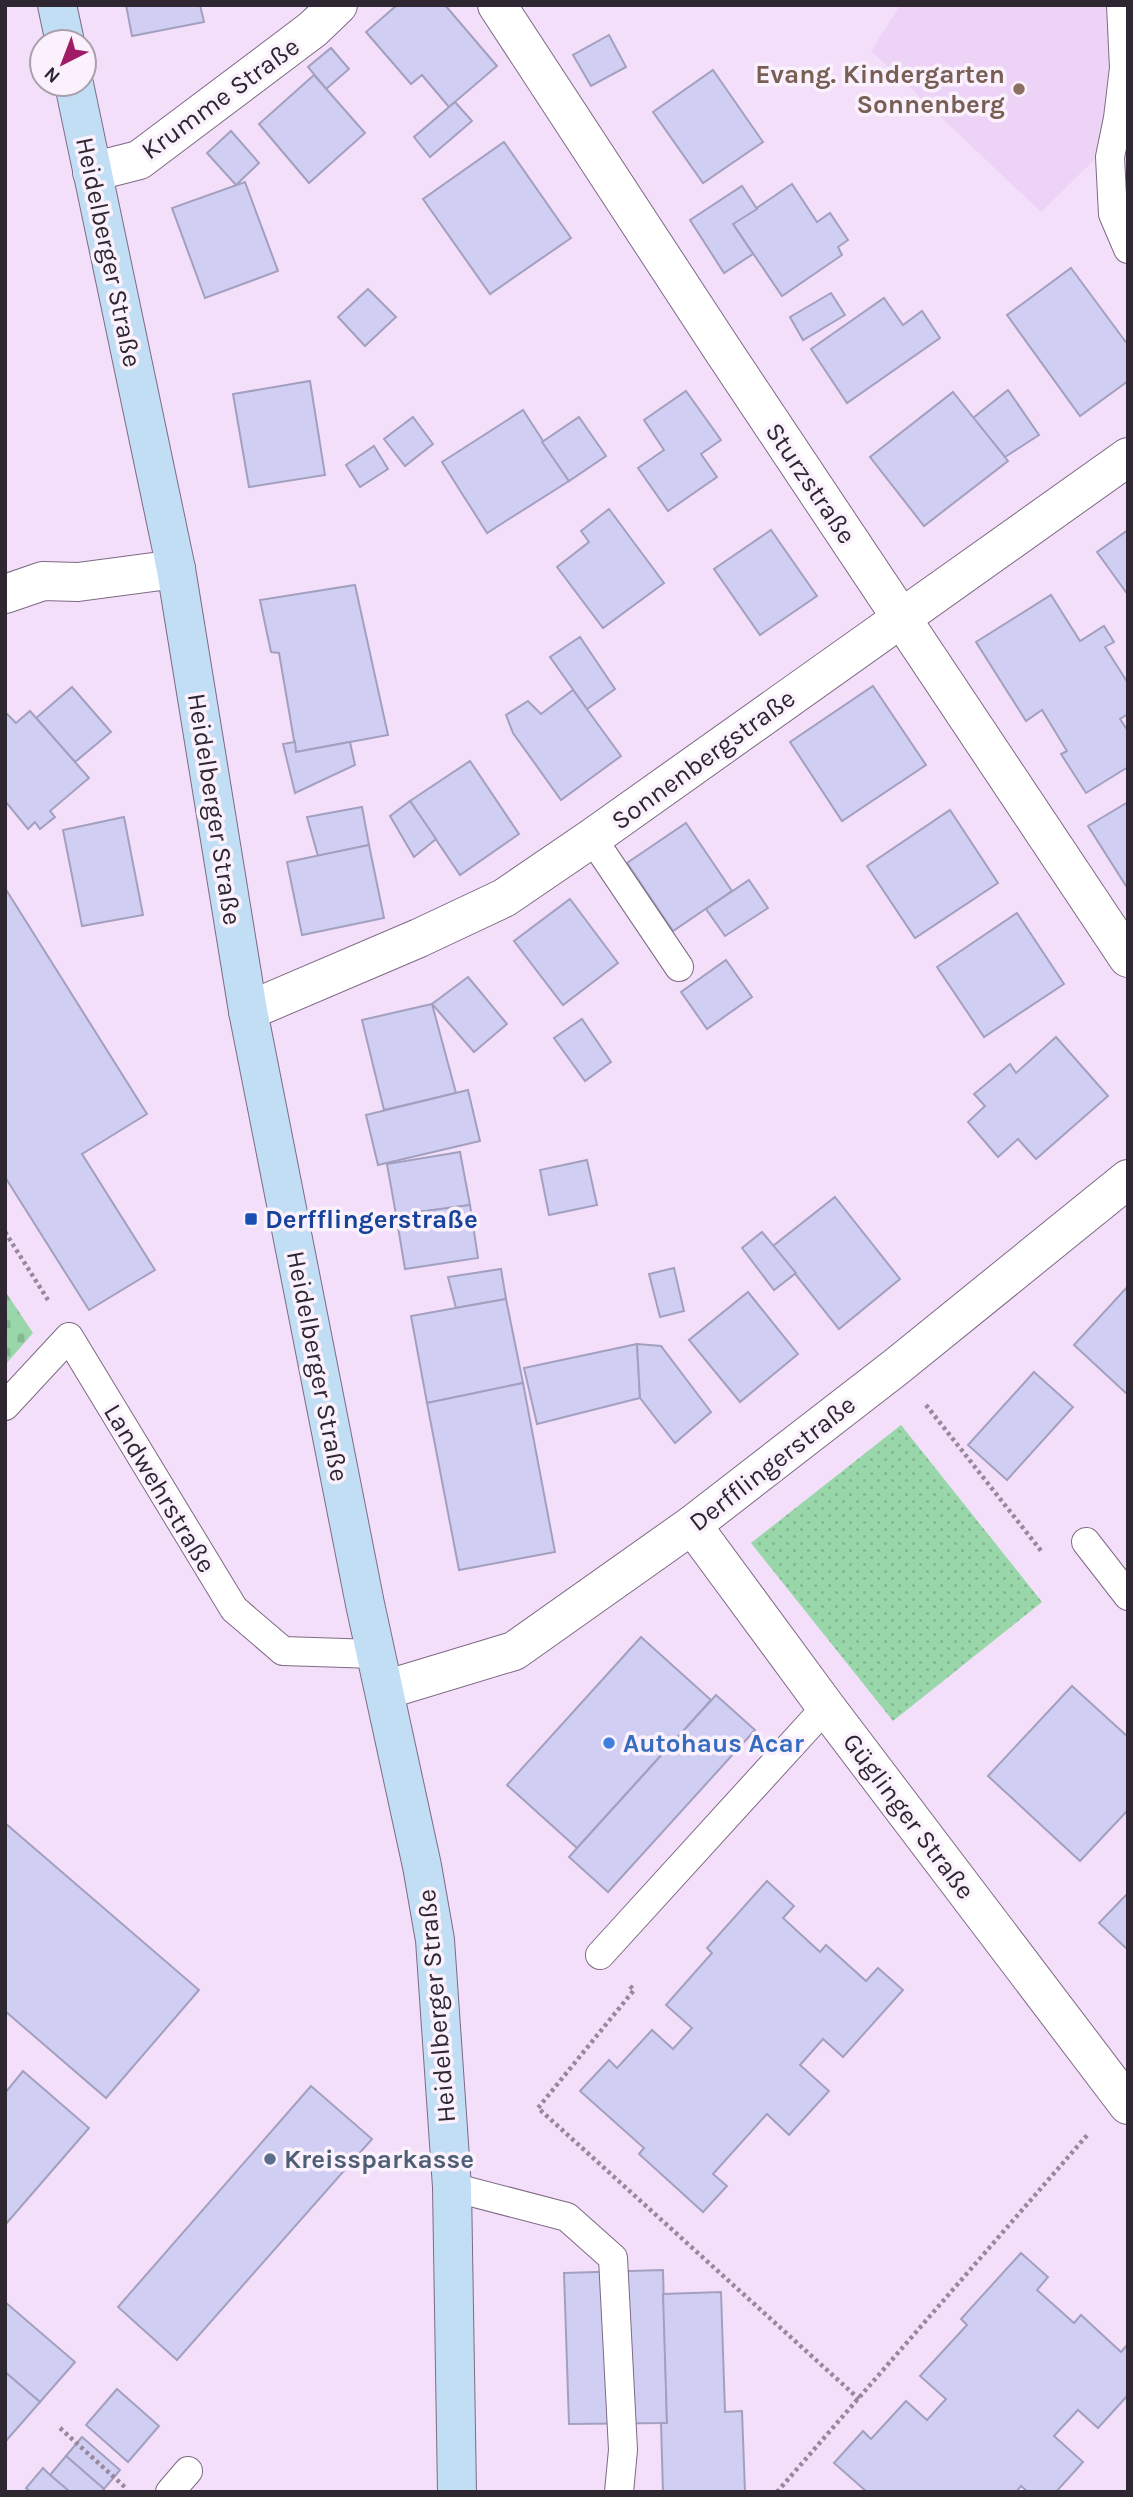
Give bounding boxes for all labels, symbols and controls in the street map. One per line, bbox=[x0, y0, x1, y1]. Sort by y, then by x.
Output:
north arrow bbox=[28, 28, 98, 98]
street label: Krumme Straße bbox=[135, 31, 305, 166]
place label: Evang. Kindergarten Sonnenberg bbox=[755, 59, 1005, 120]
text: N bbox=[40, 62, 65, 88]
marker: Evang. Kindergarten Sonnenberg bbox=[1011, 81, 1027, 97]
street label: Heidelberger Straße bbox=[69, 134, 148, 370]
street label: Sturzstraße bbox=[759, 417, 862, 550]
street label: Sonnenbergstraße bbox=[606, 682, 801, 836]
street label: Heidelberger Straße bbox=[181, 691, 248, 927]
place label: Derfflingerstraße bbox=[265, 1204, 478, 1235]
marker: Derfflingerstraße bbox=[243, 1211, 259, 1227]
street label: Heidelberger Straße bbox=[280, 1248, 355, 1484]
street label: Derfflingerstraße bbox=[683, 1389, 862, 1538]
street label: Landwehrstraße bbox=[97, 1398, 222, 1578]
street label: Güglinger Straße bbox=[836, 1727, 981, 1905]
place label: Autohaus Acar bbox=[623, 1728, 805, 1759]
marker: Autohaus Acar bbox=[601, 1735, 617, 1751]
street label: Heidelberger Straße bbox=[411, 1888, 462, 2124]
place label: Kreissparkasse bbox=[284, 2144, 474, 2175]
marker: Kreissparkasse bbox=[262, 2151, 278, 2167]

